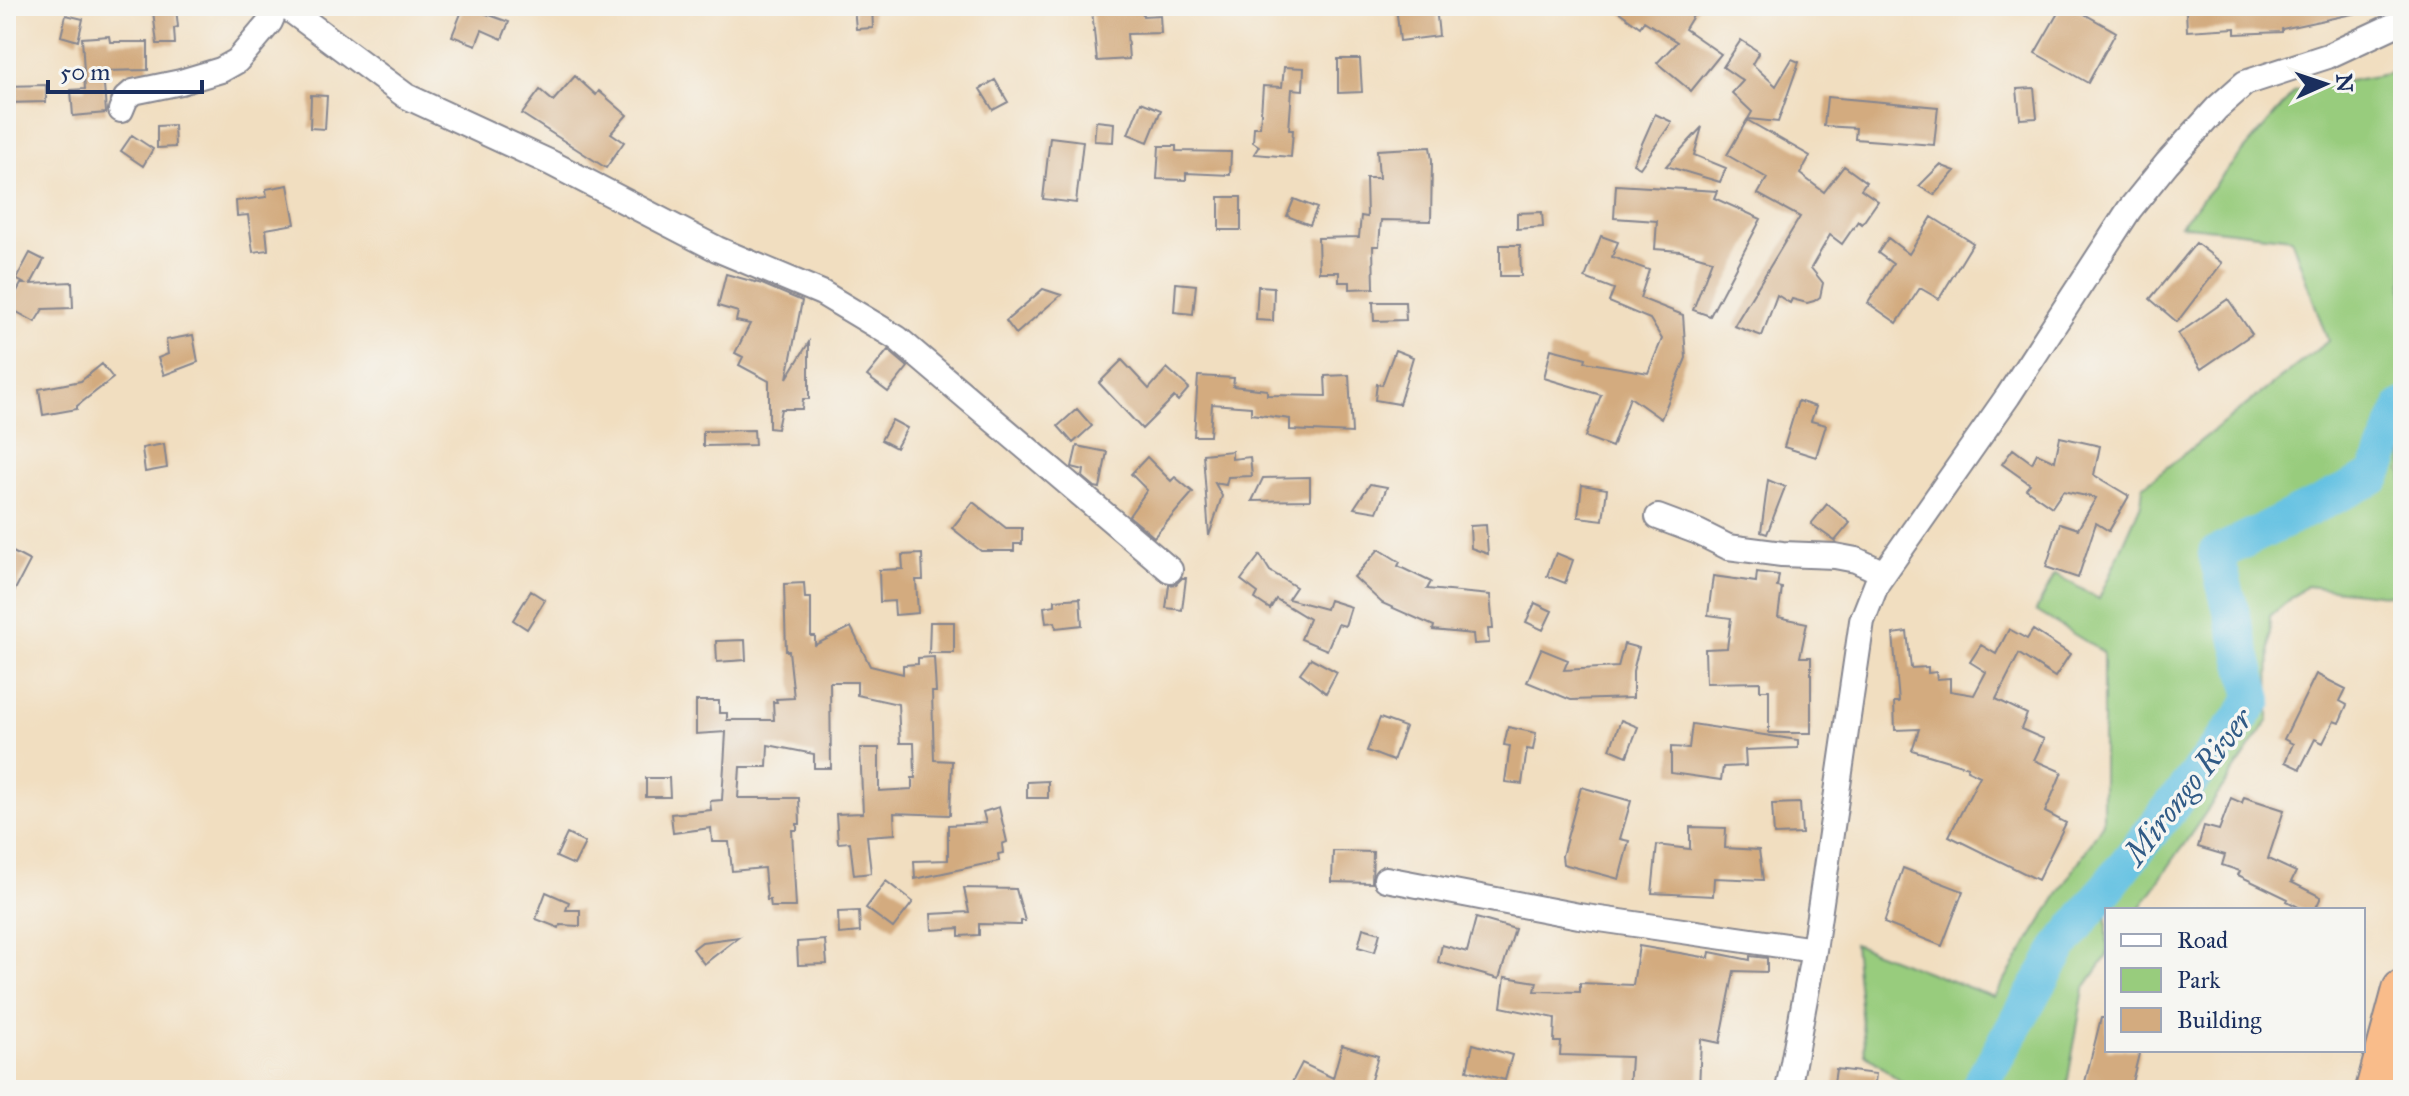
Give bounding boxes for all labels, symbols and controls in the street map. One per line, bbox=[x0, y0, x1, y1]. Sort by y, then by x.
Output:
scale bar bbox=[48, 44, 202, 94]
north arrow bbox=[2285, 44, 2365, 124]
text: 50 m bbox=[60, 57, 110, 87]
text: N bbox=[2331, 73, 2358, 93]
water label: Mirongo River bbox=[2114, 699, 2262, 874]
legend bbox=[2105, 908, 2365, 1052]
text: Road bbox=[2177, 925, 2228, 955]
text: Park bbox=[2177, 965, 2221, 995]
text: Building bbox=[2177, 1005, 2262, 1035]

